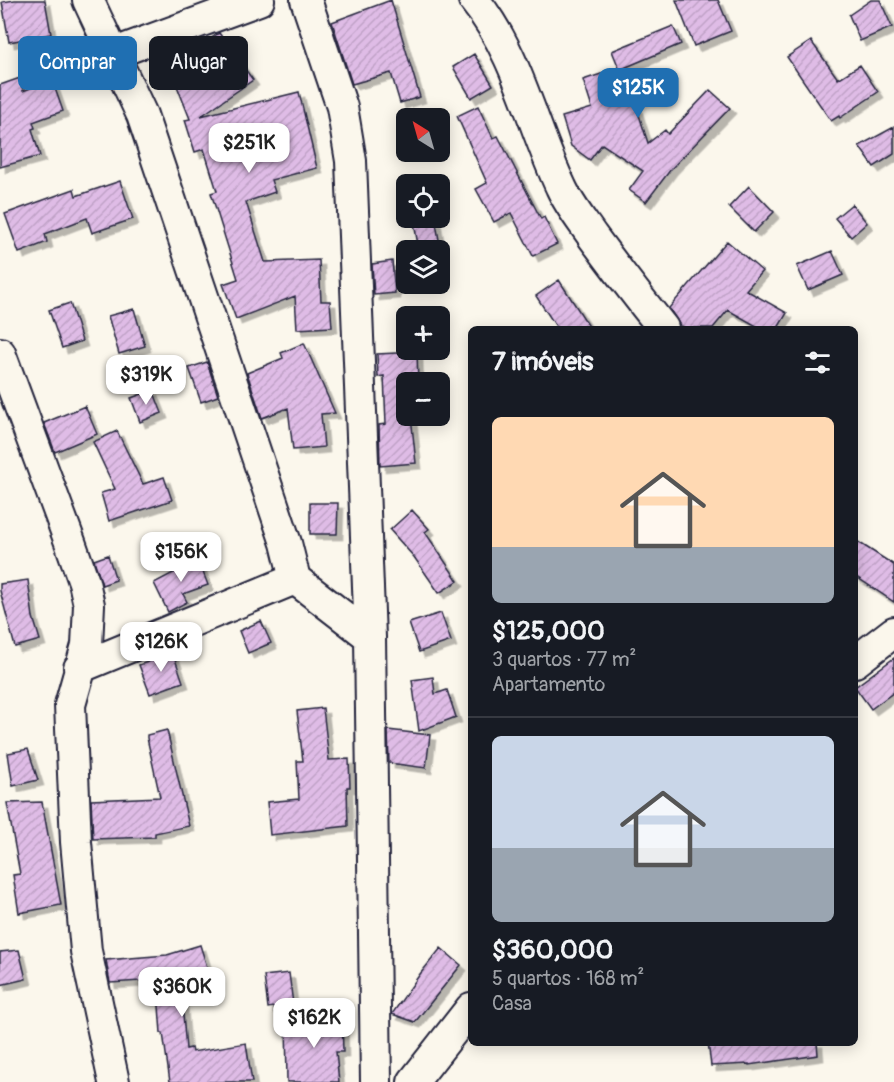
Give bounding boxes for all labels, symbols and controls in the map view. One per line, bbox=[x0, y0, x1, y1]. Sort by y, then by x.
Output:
chip: Comprar bbox=[18, 36, 137, 90]
chip: Alugar bbox=[149, 36, 248, 90]
pin: $125K bbox=[596, 68, 680, 119]
text: $125K bbox=[612, 75, 664, 100]
north arrow bbox=[396, 108, 450, 162]
map controls bbox=[396, 108, 450, 426]
pin: $251K bbox=[207, 123, 291, 174]
text: $251K bbox=[223, 130, 275, 155]
button: locate bbox=[396, 174, 450, 228]
button: layers bbox=[396, 240, 450, 294]
button: + bbox=[396, 306, 450, 360]
text: 7 imóveis bbox=[492, 346, 593, 378]
icon: filters bbox=[801, 346, 834, 379]
pin: $319K bbox=[104, 355, 188, 406]
text: $319K bbox=[120, 362, 172, 387]
button: − bbox=[396, 372, 450, 426]
icon: home bbox=[609, 456, 717, 564]
pin: $156K bbox=[139, 532, 223, 583]
text: $156K bbox=[154, 539, 208, 564]
text: $125,000 bbox=[492, 615, 605, 647]
pin: $126K bbox=[119, 622, 203, 673]
text: $126K bbox=[134, 629, 188, 654]
text: 3 quartos · 77 m² bbox=[492, 647, 636, 672]
text: Apartamento bbox=[492, 672, 605, 697]
icon: home bbox=[609, 775, 717, 883]
text: $360,000 bbox=[492, 934, 613, 966]
text: 5 quartos · 168 m² bbox=[492, 966, 644, 991]
pin: $360K bbox=[140, 967, 224, 1018]
text: $360K bbox=[152, 974, 212, 999]
text: Casa bbox=[492, 991, 532, 1016]
pin: $162K bbox=[272, 998, 356, 1049]
text: $162K bbox=[287, 1005, 341, 1030]

